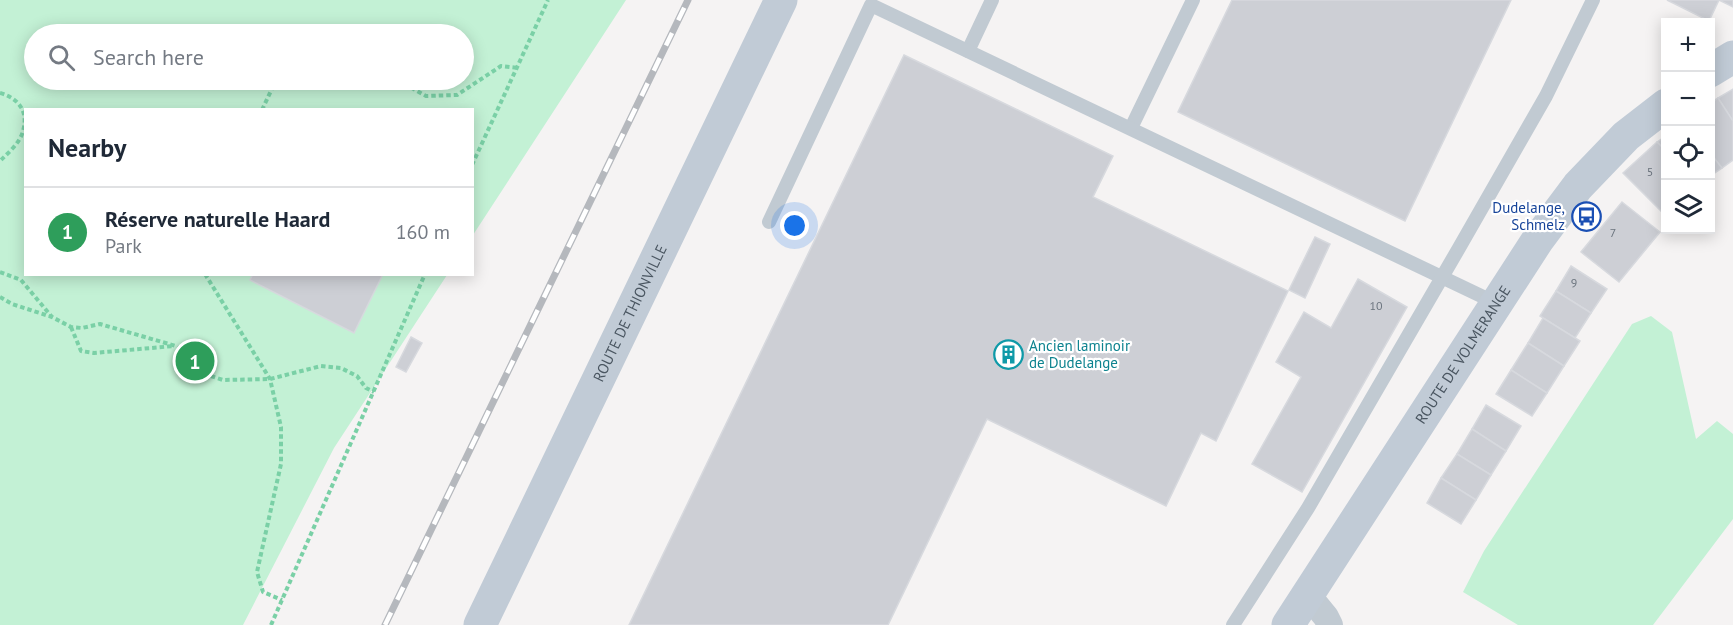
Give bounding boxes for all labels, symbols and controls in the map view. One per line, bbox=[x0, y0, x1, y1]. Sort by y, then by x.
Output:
map controls bbox=[1661, 18, 1715, 234]
button: + bbox=[1661, 18, 1715, 72]
search box bbox=[24, 24, 474, 90]
icon: search bbox=[45, 41, 78, 74]
text: Search here bbox=[93, 43, 204, 71]
button: − bbox=[1661, 72, 1715, 126]
button: locate bbox=[1661, 126, 1715, 180]
text: Nearby bbox=[48, 131, 126, 164]
house number: 5 bbox=[1647, 164, 1653, 179]
button: layers bbox=[1661, 180, 1715, 234]
place label: Dudelange, Schmelz bbox=[1492, 198, 1565, 234]
bus stop icon: Dudelange, Schmelz bbox=[1570, 201, 1602, 233]
text: Réserve naturelle Haard bbox=[105, 205, 330, 233]
your location bbox=[780, 211, 809, 240]
text: 1 bbox=[62, 219, 73, 245]
text: 160 m bbox=[396, 219, 450, 245]
house number: 7 bbox=[1610, 225, 1616, 240]
text: Park bbox=[105, 233, 142, 259]
street label: ROUTE DE THIONVILLE bbox=[589, 241, 671, 385]
house number: 9 bbox=[1571, 275, 1577, 290]
street label: ROUTE DE VOLMERANGE bbox=[1411, 282, 1515, 427]
house number: 10 bbox=[1369, 298, 1383, 313]
place label: Ancien laminoir de Dudelange bbox=[1029, 336, 1130, 372]
pin: 1 bbox=[176, 338, 214, 384]
building icon: Ancien laminoir de Dudelange bbox=[992, 339, 1024, 371]

